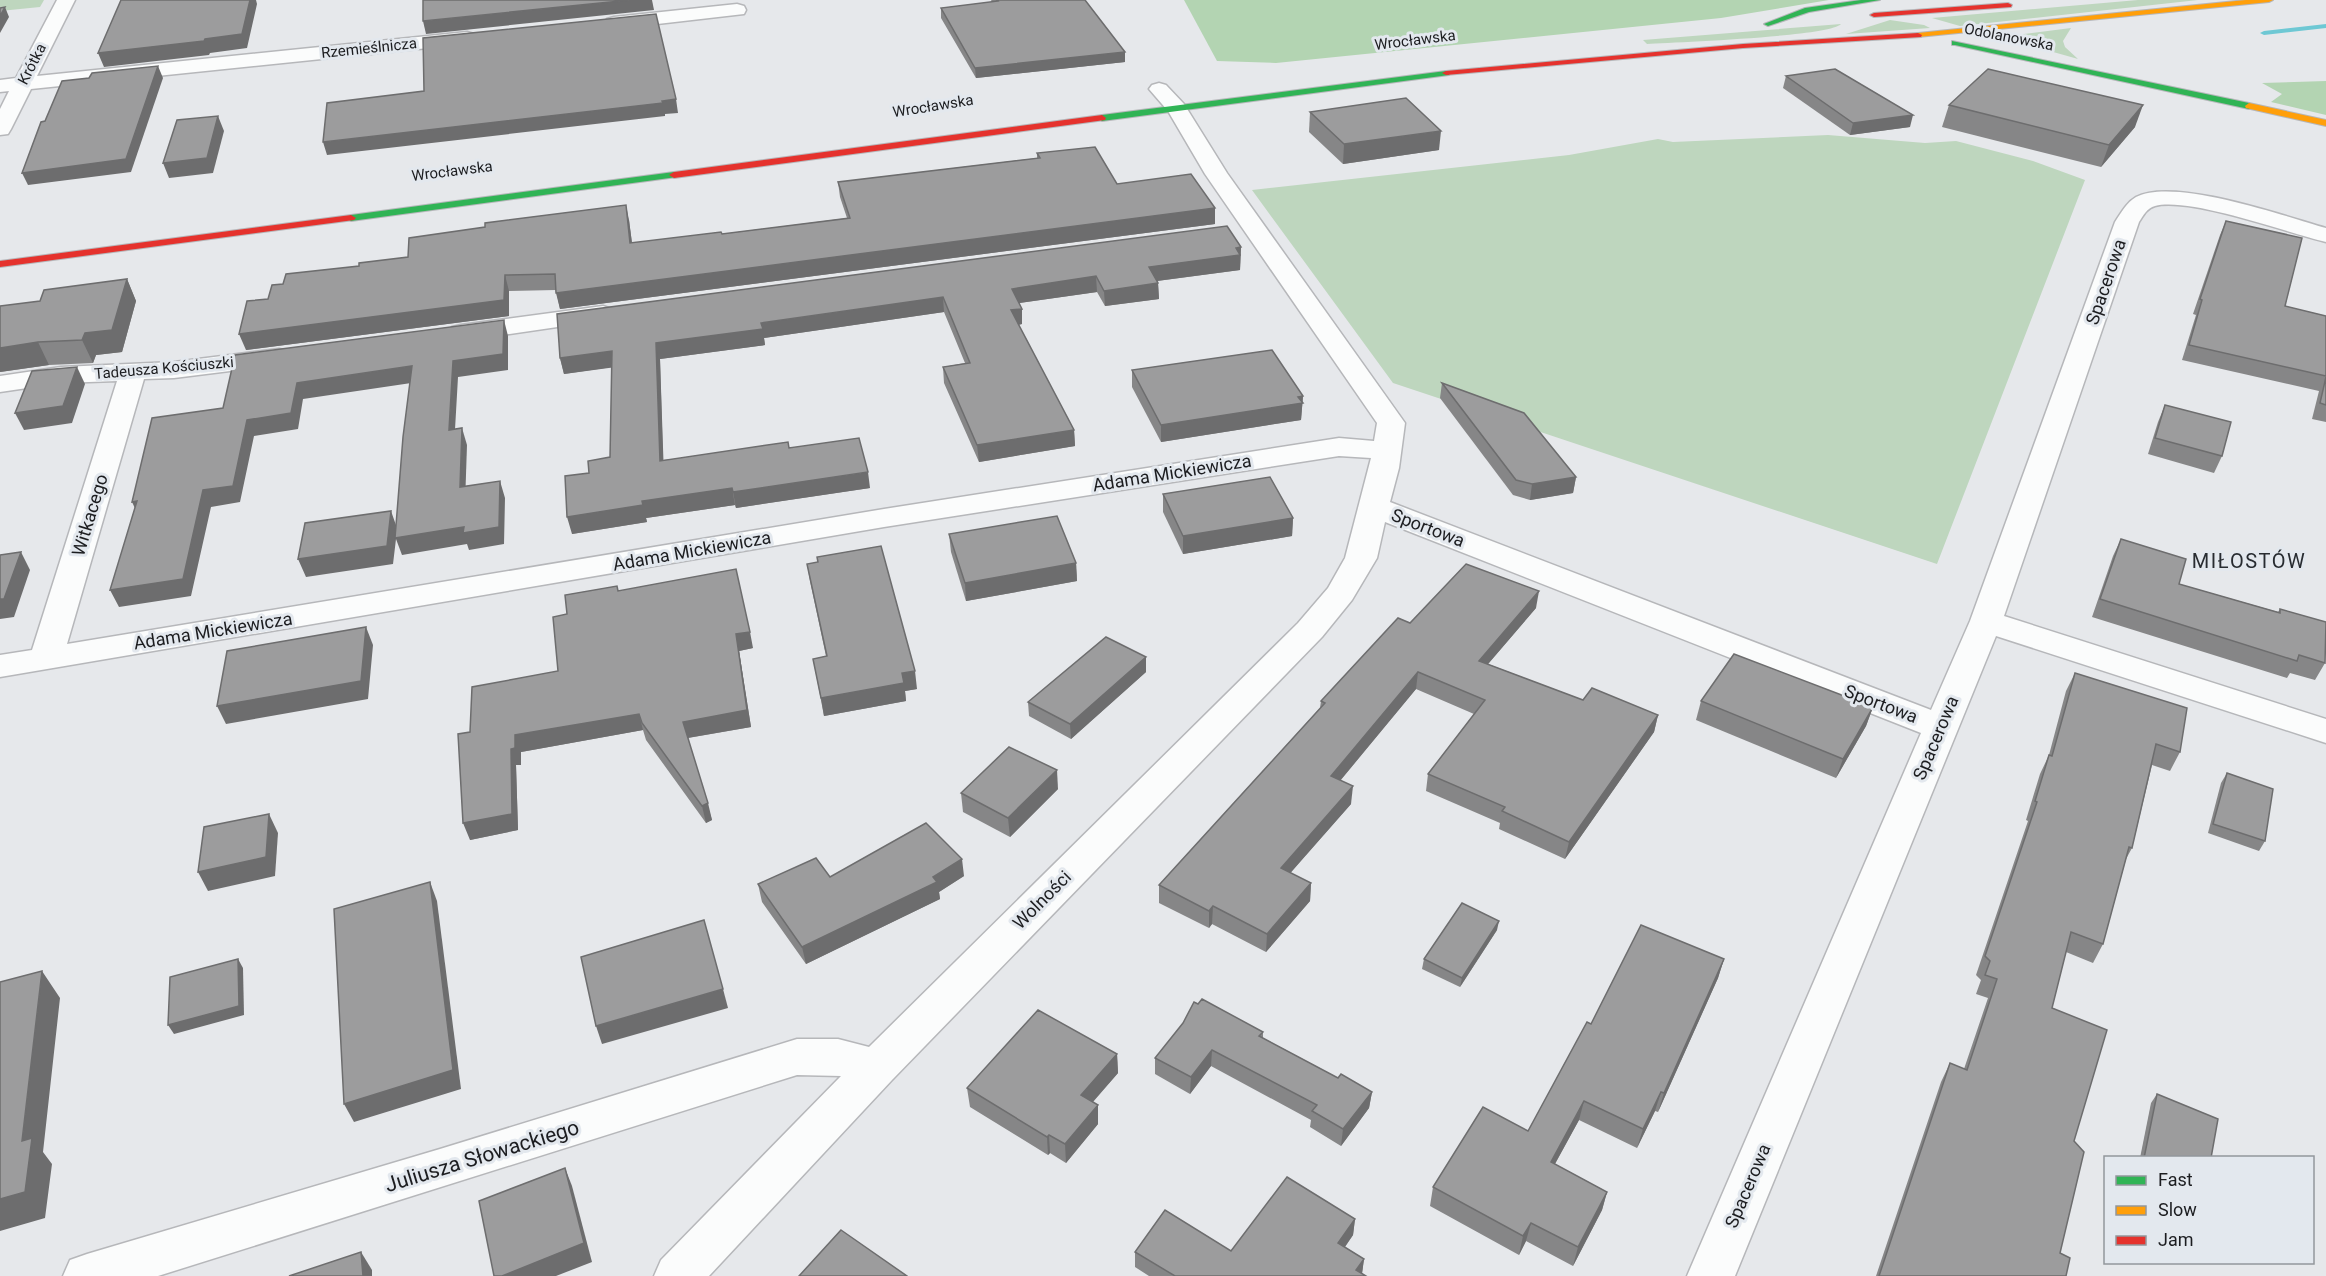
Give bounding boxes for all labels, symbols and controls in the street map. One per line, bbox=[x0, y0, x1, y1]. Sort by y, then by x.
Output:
street label: Odolanowska bbox=[1963, 20, 2055, 54]
street label: Wrocławska bbox=[1373, 26, 1457, 54]
street label: Rzemieślnicza bbox=[320, 34, 418, 62]
street label: Krótka bbox=[14, 40, 50, 88]
street label: Wrocławska bbox=[891, 91, 975, 121]
street label: Wrocławska bbox=[410, 157, 494, 185]
street label: Spacerowa bbox=[2081, 236, 2130, 327]
street label: Tadeusza Kościuszki bbox=[94, 353, 234, 383]
street label: Adama Mickiewicza bbox=[1091, 450, 1253, 495]
street label: Witkacego bbox=[67, 471, 112, 558]
street label: Sportowa bbox=[1389, 504, 1468, 551]
street label: Adama Mickiewicza bbox=[611, 526, 773, 575]
district label: MIŁOSTÓW bbox=[2192, 549, 2306, 573]
street label: Adama Mickiewicza bbox=[132, 608, 294, 653]
street label: Sportowa bbox=[1842, 680, 1921, 727]
street label: Spacerowa bbox=[1908, 693, 1963, 783]
street label: Wolności bbox=[1008, 866, 1075, 933]
street label: Juliusza Słowackiego bbox=[382, 1115, 582, 1197]
street label: Spacerowa bbox=[1720, 1141, 1775, 1231]
legend bbox=[2104, 1156, 2314, 1264]
text: Fast bbox=[2158, 1169, 2193, 1190]
text: Slow bbox=[2158, 1199, 2197, 1220]
text: Jam bbox=[2158, 1229, 2194, 1250]

